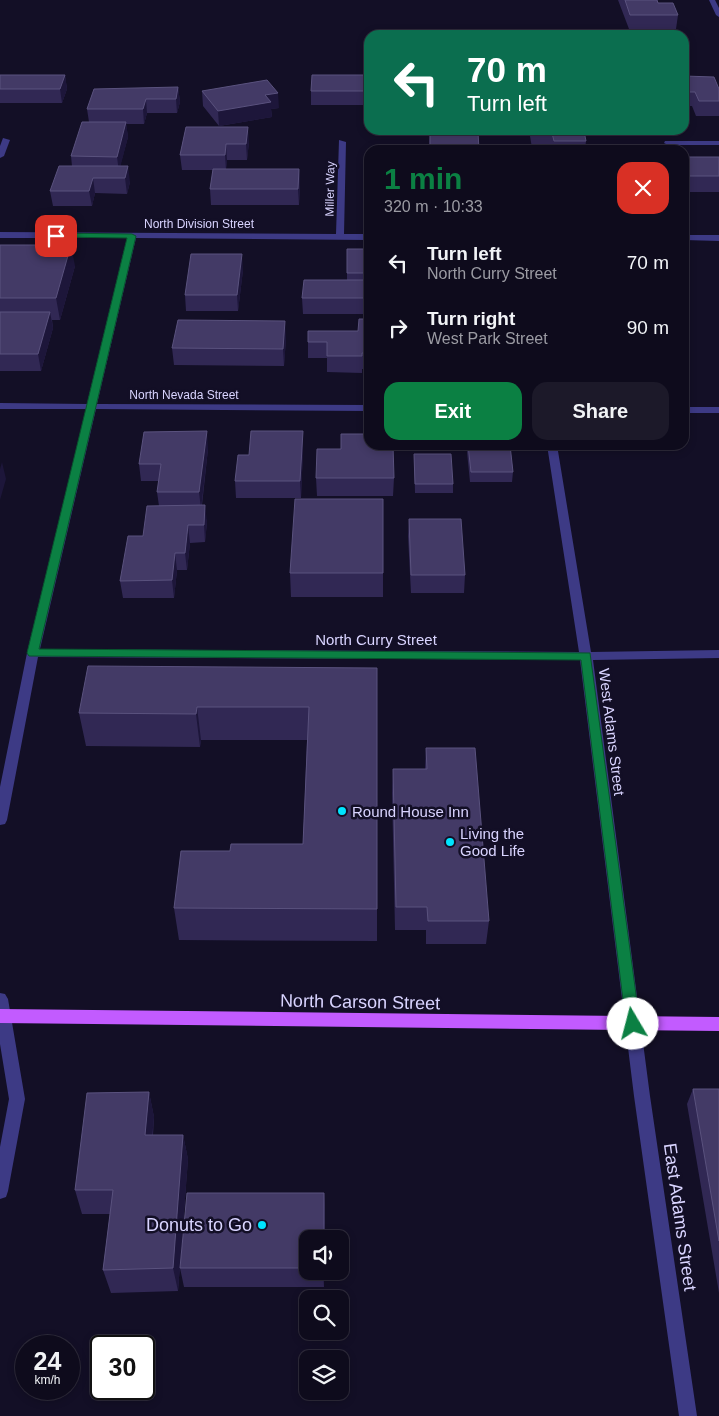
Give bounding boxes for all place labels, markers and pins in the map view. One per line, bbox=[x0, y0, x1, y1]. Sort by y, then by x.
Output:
pin bbox=[35, 215, 77, 257]
place label: Round House Inn bbox=[352, 803, 469, 820]
marker: Round House Inn bbox=[336, 805, 348, 817]
place label: Living the Good Life bbox=[460, 825, 525, 859]
marker: Living the Good Life bbox=[444, 836, 456, 848]
place label: Donuts to Go bbox=[146, 1215, 252, 1235]
marker: Donuts to Go bbox=[256, 1219, 268, 1231]

